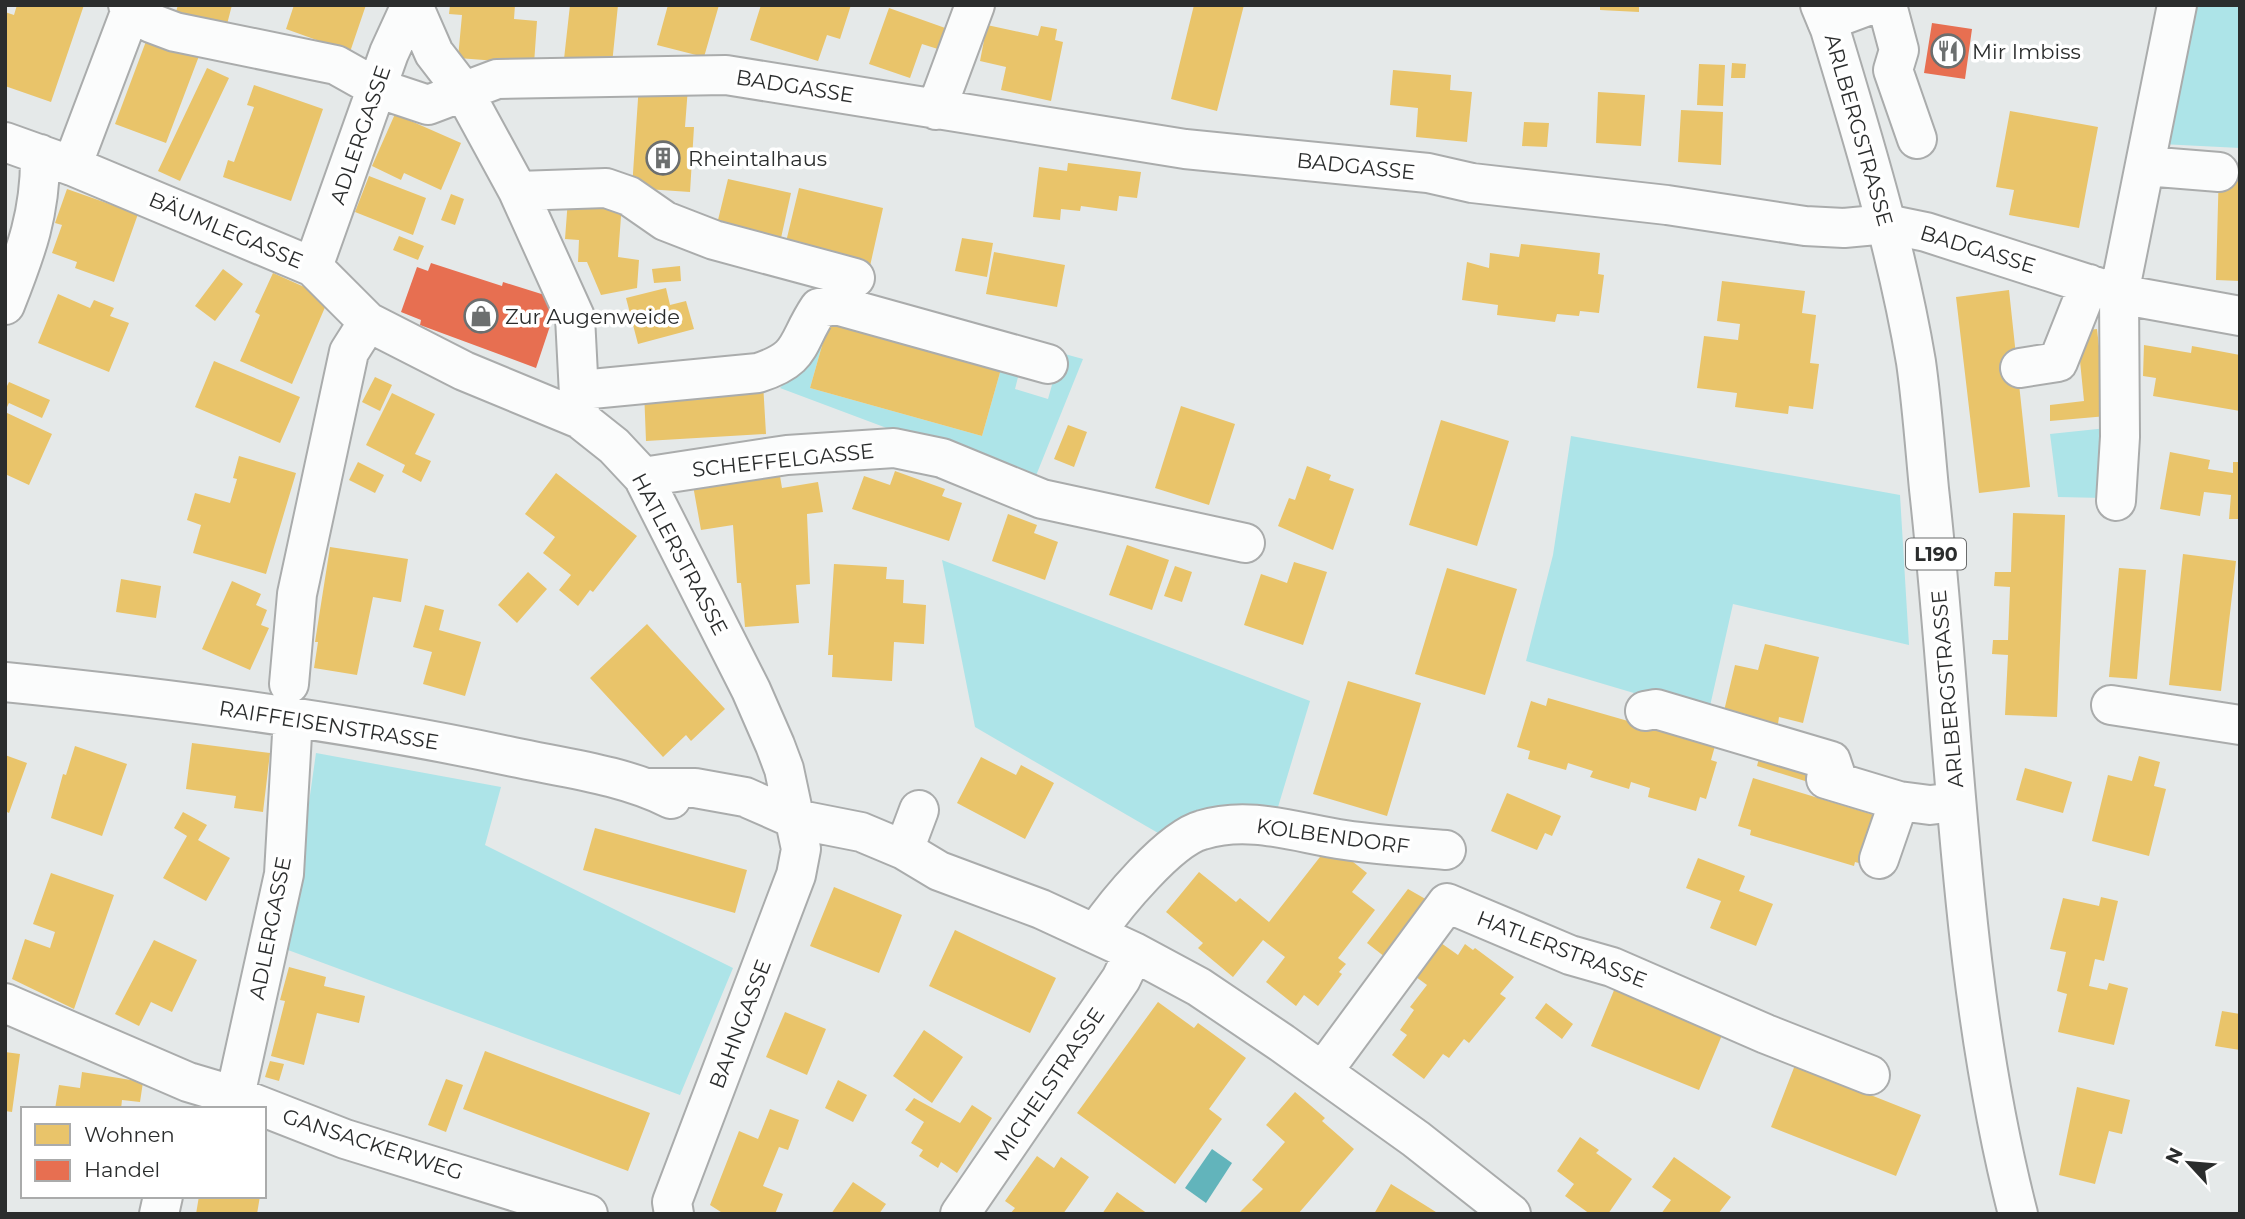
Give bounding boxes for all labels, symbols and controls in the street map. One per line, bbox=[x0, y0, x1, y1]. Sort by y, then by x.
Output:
street label: ARLBERGSTRASSE bbox=[1820, 31, 1898, 229]
restaurant icon: Mir Imbiss bbox=[1929, 32, 1967, 70]
place label: Mir Imbiss bbox=[1972, 39, 2081, 64]
street label: ADLERGASSE bbox=[325, 62, 395, 208]
street label: BADGASSE bbox=[734, 64, 856, 108]
building icon: Rheintalhaus bbox=[644, 139, 682, 177]
place label: Rheintalhaus bbox=[688, 146, 827, 171]
street label: BADGASSE bbox=[1295, 147, 1417, 185]
street label: BÄUMLEGASSE bbox=[145, 186, 307, 274]
street label: BADGASSE bbox=[1917, 220, 2039, 278]
shop icon: Zur Augenweide bbox=[462, 297, 500, 335]
place label: Zur Augenweide bbox=[505, 304, 680, 329]
street label: SCHEFFELGASSE bbox=[691, 438, 875, 482]
street label: HATLERSTRASSE bbox=[627, 469, 733, 639]
road number: L190 bbox=[1906, 538, 1966, 569]
street label: ARLBERGSTRASSE bbox=[1926, 589, 1968, 789]
street label: RAIFFEISENSTRASSE bbox=[217, 695, 441, 755]
street label: KOLBENDORF bbox=[1255, 813, 1411, 859]
street label: ADLERGASSE bbox=[244, 854, 296, 1002]
street label: HATLERSTRASSE bbox=[1474, 905, 1650, 993]
street label: BAHNGASSE bbox=[704, 956, 776, 1092]
street label: MICHELSTRASSE bbox=[988, 1003, 1110, 1165]
street label: GANSACKERWEG bbox=[280, 1103, 466, 1185]
legend bbox=[21, 1107, 266, 1198]
text: Wohnen bbox=[84, 1122, 175, 1147]
north arrow bbox=[2154, 1128, 2224, 1198]
text: N bbox=[2160, 1144, 2188, 1168]
text: Handel bbox=[84, 1157, 160, 1182]

